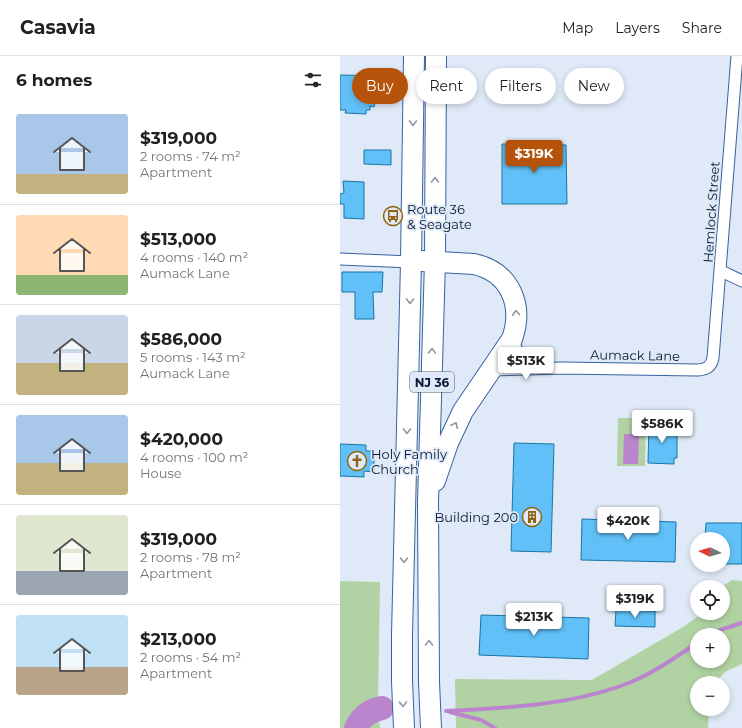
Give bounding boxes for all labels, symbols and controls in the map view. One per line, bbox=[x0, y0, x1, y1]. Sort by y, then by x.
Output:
text: Casavia bbox=[20, 16, 96, 39]
text: Map bbox=[562, 19, 593, 37]
text: Layers bbox=[615, 19, 660, 37]
text: Share bbox=[682, 19, 722, 37]
chip: Buy bbox=[352, 68, 408, 104]
chip: Rent bbox=[416, 68, 477, 104]
chip: Filters bbox=[485, 68, 556, 104]
chip: New bbox=[564, 68, 624, 104]
icon: filters bbox=[302, 69, 324, 91]
text: 6 homes bbox=[16, 70, 92, 90]
one-way arrow bbox=[409, 120, 417, 126]
text: $319,000 bbox=[140, 128, 217, 148]
icon: home bbox=[48, 130, 96, 178]
pin: $319K bbox=[506, 140, 562, 174]
text: $319K bbox=[515, 145, 553, 161]
text: 2 rooms · 74 m² bbox=[140, 148, 241, 164]
street label: Hemlock Street bbox=[699, 161, 723, 263]
text: Apartment bbox=[140, 164, 212, 180]
one-way arrow bbox=[431, 177, 439, 183]
place label: Route 36 & Seagate bbox=[407, 201, 472, 232]
bus stop icon: Route 36 & Seagate bbox=[382, 205, 404, 227]
text: $513,000 bbox=[140, 229, 217, 249]
icon: home bbox=[48, 231, 96, 279]
text: 4 rooms · 140 m² bbox=[140, 249, 248, 265]
text: Aumack Lane bbox=[140, 265, 230, 281]
one-way arrow bbox=[406, 298, 414, 304]
one-way arrow bbox=[511, 310, 520, 316]
text: $586,000 bbox=[140, 329, 222, 349]
icon: home bbox=[48, 331, 96, 379]
street label: Aumack Lane bbox=[590, 346, 680, 364]
pin: $513K bbox=[498, 347, 554, 381]
one-way arrow bbox=[428, 348, 437, 354]
text: 5 rooms · 143 m² bbox=[140, 349, 246, 365]
text: $513K bbox=[507, 352, 545, 368]
text: Aumack Lane bbox=[140, 365, 230, 381]
road number: NJ 36 bbox=[410, 372, 454, 392]
pin: $586K bbox=[634, 410, 690, 444]
text: $586K bbox=[641, 415, 683, 431]
one-way arrow bbox=[450, 422, 458, 430]
one-way arrow bbox=[403, 428, 411, 434]
text: $420,000 bbox=[140, 429, 223, 449]
icon: home bbox=[48, 431, 96, 479]
place label: Holy Family Church bbox=[371, 446, 448, 477]
text: 4 rooms · 100 m² bbox=[140, 449, 248, 465]
church icon: Holy Family Church bbox=[346, 450, 368, 472]
text: House bbox=[140, 465, 182, 481]
building icon: Building 200 bbox=[521, 506, 543, 528]
pin: $420K bbox=[600, 507, 656, 541]
place label: Building 200 bbox=[434, 509, 518, 525]
text: $420K bbox=[606, 512, 650, 528]
text: $319,000 bbox=[140, 529, 217, 549]
icon: home bbox=[48, 531, 96, 579]
north arrow bbox=[690, 532, 730, 572]
map controls bbox=[690, 532, 730, 716]
text: 2 rooms · 78 m² bbox=[140, 549, 241, 565]
one-way arrow bbox=[400, 557, 408, 563]
text: Apartment bbox=[140, 565, 212, 581]
button: locate bbox=[690, 580, 730, 620]
pin: $319K bbox=[607, 585, 663, 619]
text: $319K bbox=[616, 590, 654, 606]
pin: $213K bbox=[506, 603, 562, 637]
text: $213K bbox=[515, 608, 553, 624]
button: + bbox=[690, 628, 730, 668]
text: $213,000 bbox=[140, 629, 216, 649]
icon: home bbox=[48, 631, 96, 679]
one-way arrow bbox=[425, 640, 433, 646]
text: 2 rooms · 54 m² bbox=[140, 649, 241, 665]
text: Apartment bbox=[140, 665, 212, 681]
button: − bbox=[690, 676, 730, 716]
one-way arrow bbox=[398, 701, 407, 707]

